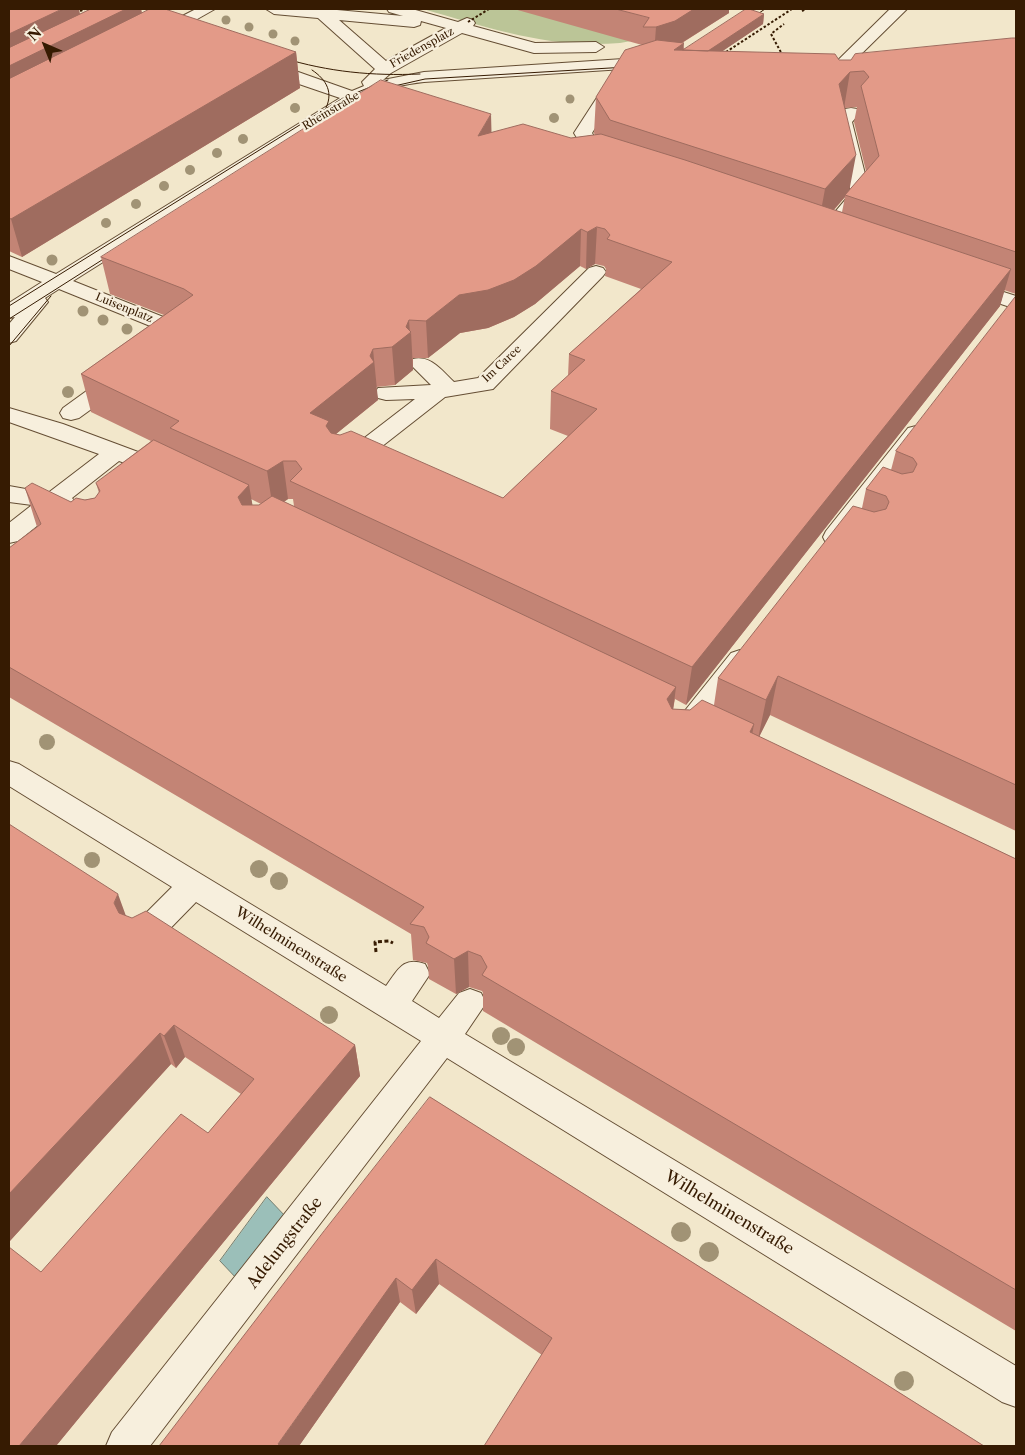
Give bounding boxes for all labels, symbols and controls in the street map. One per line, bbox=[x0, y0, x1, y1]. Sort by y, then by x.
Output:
north arrow bbox=[20, 20, 70, 70]
text: N bbox=[24, 24, 45, 45]
street label: Friedensplatz bbox=[388, 25, 456, 71]
street label: Rheinstraße bbox=[300, 89, 362, 133]
street label: Luisenplatz bbox=[93, 291, 155, 325]
street label: Im Caree bbox=[480, 343, 524, 385]
street label: Wilhelminenstraße bbox=[232, 904, 350, 986]
street label: Wilhelminenstraße bbox=[661, 1167, 797, 1259]
street label: Adelungstraße bbox=[243, 1193, 327, 1293]

